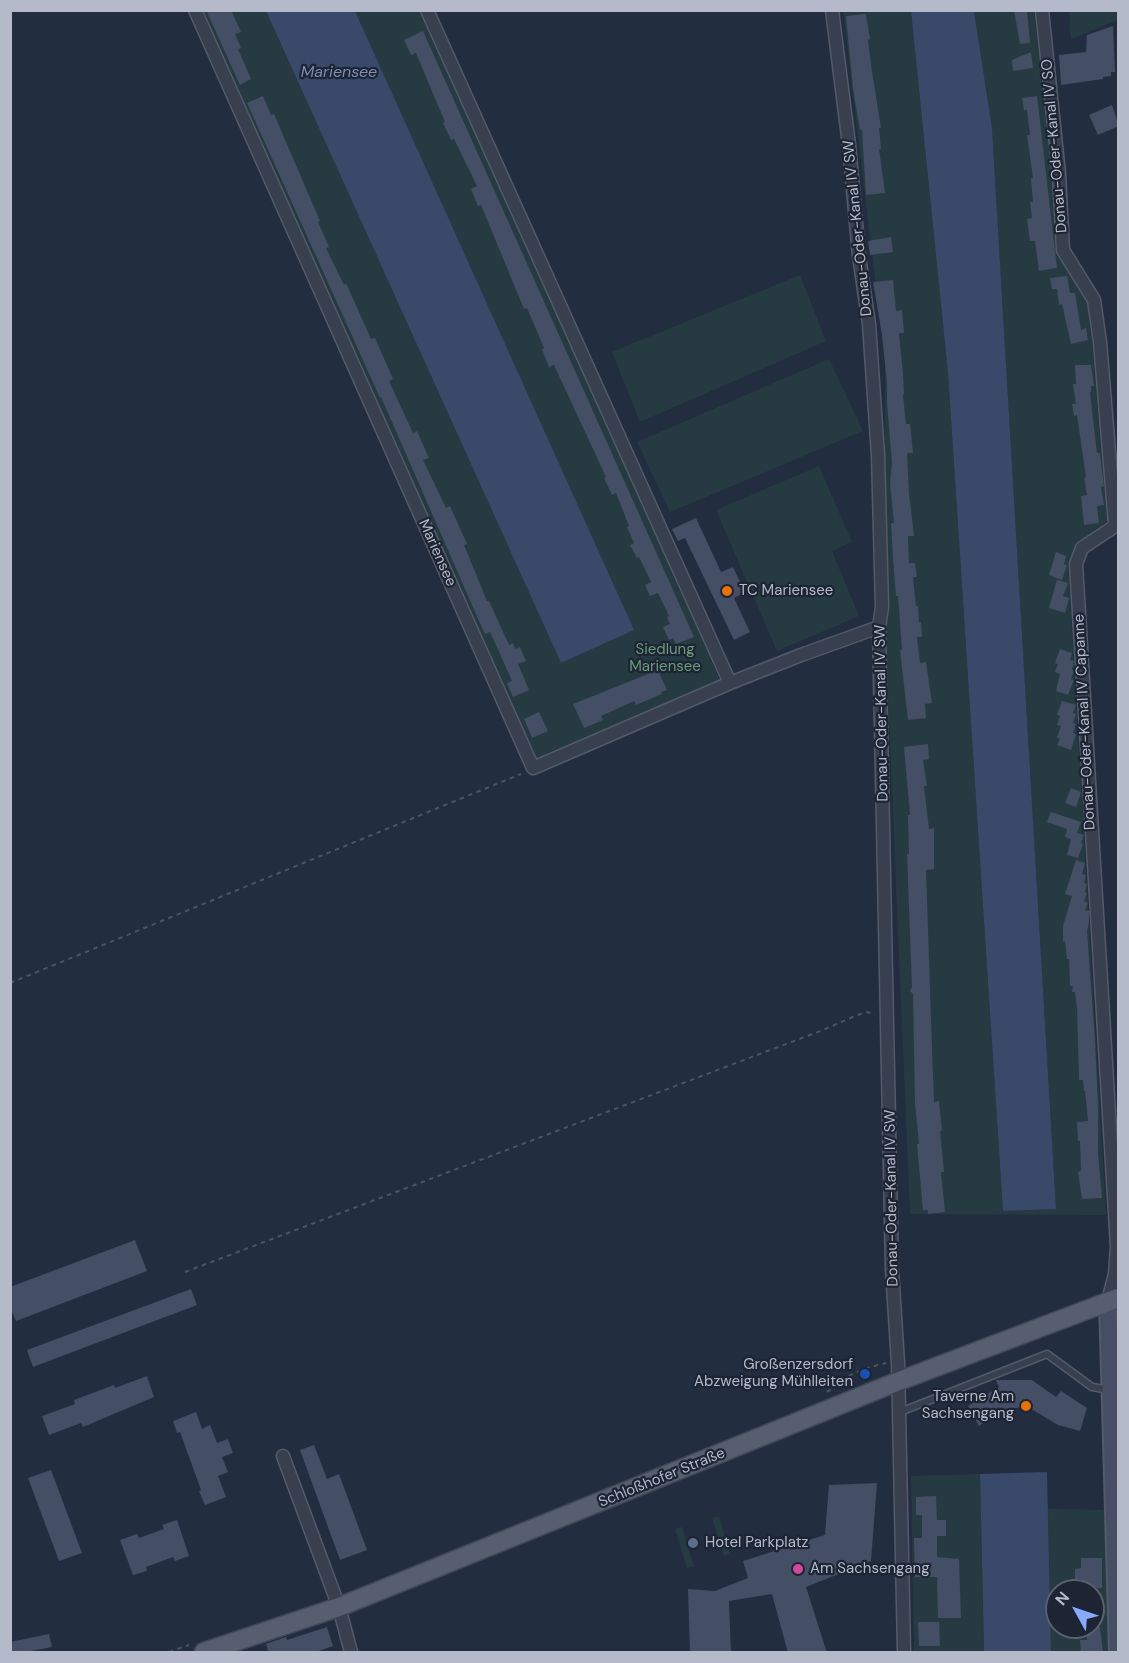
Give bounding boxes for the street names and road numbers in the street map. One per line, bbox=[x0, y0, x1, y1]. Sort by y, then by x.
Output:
street label: Donau-Oder-Kanal IV SO bbox=[1038, 58, 1072, 234]
street label: Donau-Oder-Kanal IV SW bbox=[840, 139, 876, 317]
street label: Mariensee bbox=[414, 517, 460, 589]
street label: Donau-Oder-Kanal IV Capanne bbox=[1070, 614, 1100, 830]
street label: Donau-Oder-Kanal IV SW bbox=[871, 624, 893, 802]
street label: Donau-Oder-Kanal IV SW bbox=[881, 1109, 903, 1287]
street label: Schloßhofer Straße bbox=[596, 1444, 728, 1512]

